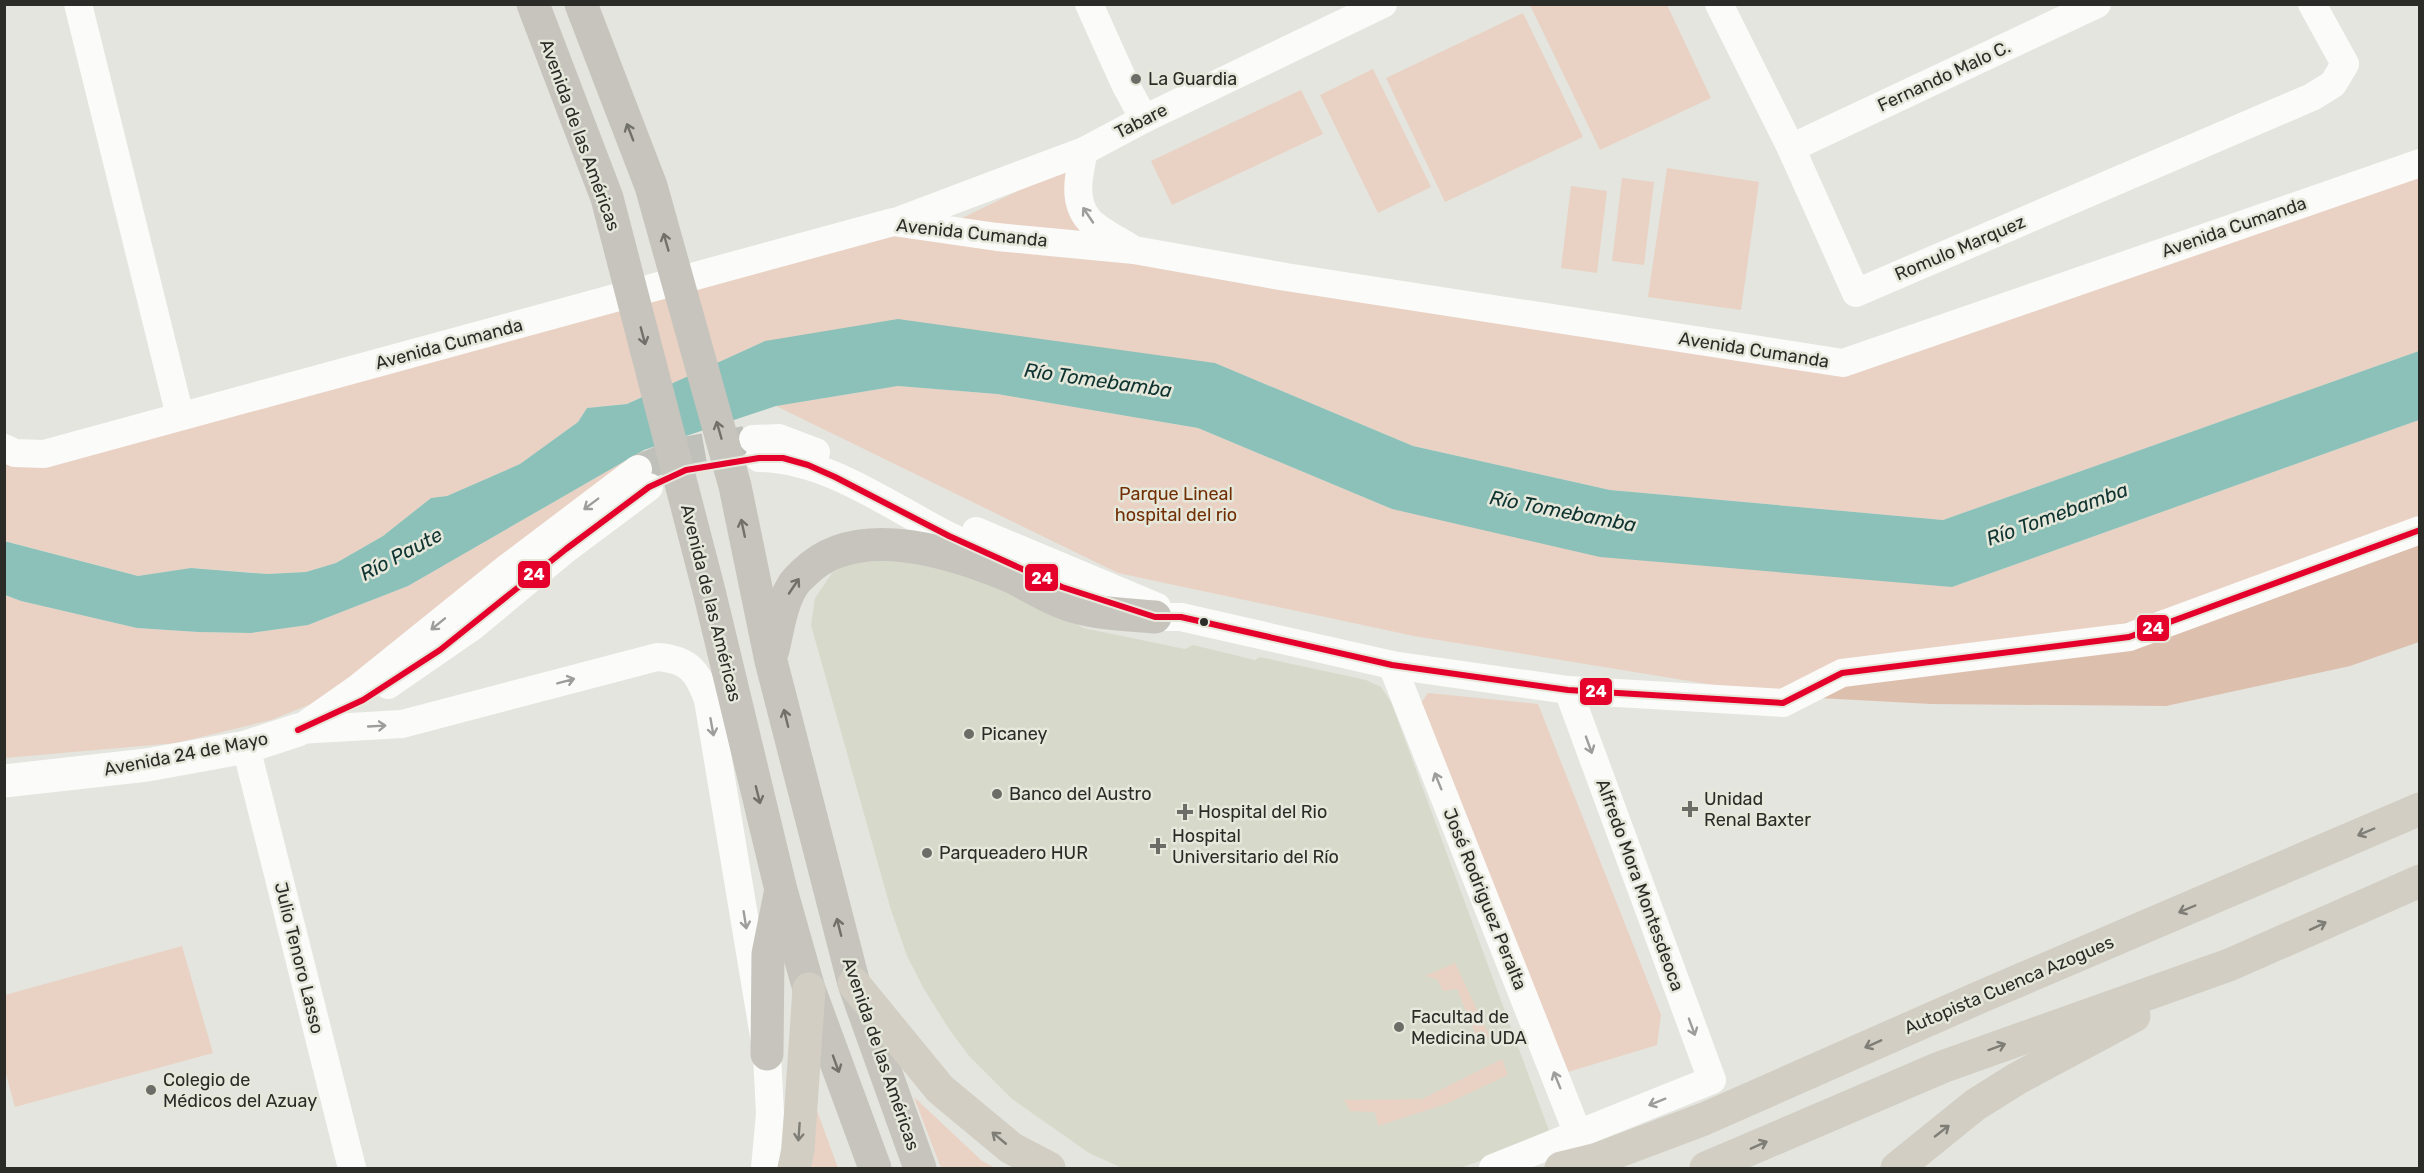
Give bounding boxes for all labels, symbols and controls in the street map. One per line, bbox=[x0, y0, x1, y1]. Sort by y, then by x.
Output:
street label: Avenida de las Américas bbox=[535, 36, 625, 234]
street label: Fernando Malo C. bbox=[1874, 36, 2014, 116]
place label: La Guardia bbox=[1148, 68, 1237, 90]
marker: La Guardia bbox=[1129, 72, 1143, 86]
street label: Tabare bbox=[1111, 98, 1171, 144]
one-way arrow bbox=[624, 123, 635, 142]
street label: Avenida Cumanda bbox=[2159, 192, 2309, 262]
one-way arrow bbox=[1082, 208, 1094, 224]
street label: Romulo Marquez bbox=[1891, 211, 2029, 285]
street label: Avenida Cumanda bbox=[895, 214, 1049, 252]
one-way arrow bbox=[660, 233, 672, 252]
street label: Avenida Cumanda bbox=[373, 314, 525, 374]
one-way arrow bbox=[638, 326, 649, 345]
street label: Avenida Cumanda bbox=[1677, 327, 1831, 373]
water label: Río Tomebamba bbox=[1023, 358, 1174, 402]
one-way arrow bbox=[713, 421, 724, 440]
water label: Río Tomebamba bbox=[1983, 477, 2131, 551]
park label: Parque Lineal hospital del rio bbox=[1115, 483, 1237, 526]
water label: Río Tomebamba bbox=[1488, 485, 1639, 537]
one-way arrow bbox=[583, 497, 599, 510]
street label: Avenida de las Américas bbox=[676, 502, 746, 704]
one-way arrow bbox=[737, 518, 748, 538]
water label: Río Paute bbox=[356, 522, 446, 586]
line badge: 24 bbox=[517, 560, 551, 589]
line badge: 24 bbox=[1024, 563, 1059, 592]
text: 24 bbox=[523, 565, 545, 584]
text: 24 bbox=[1031, 569, 1053, 588]
one-way arrow bbox=[788, 577, 801, 594]
line badge: 24 bbox=[2136, 614, 2170, 642]
unlabelled marker bbox=[1198, 616, 1210, 628]
one-way arrow bbox=[430, 618, 446, 631]
text: 24 bbox=[2142, 619, 2164, 638]
one-way arrow bbox=[557, 674, 576, 686]
line badge: 24 bbox=[1579, 677, 1613, 706]
text: 24 bbox=[1585, 682, 1607, 701]
one-way arrow bbox=[779, 709, 791, 728]
one-way arrow bbox=[707, 717, 718, 737]
one-way arrow bbox=[367, 720, 387, 731]
place label: Picaney bbox=[981, 723, 1047, 745]
street label: Avenida 24 de Mayo bbox=[102, 727, 270, 781]
marker: Picaney bbox=[962, 727, 976, 741]
one-way arrow bbox=[1584, 735, 1595, 754]
one-way arrow bbox=[1432, 772, 1443, 791]
street label: Alfredo Mora Montesdeoca bbox=[1591, 776, 1689, 994]
place label: Banco del Austro bbox=[1009, 783, 1152, 805]
one-way arrow bbox=[753, 785, 765, 804]
marker: Banco del Austro bbox=[990, 787, 1004, 801]
place label: Unidad Renal Baxter bbox=[1704, 788, 1811, 831]
marker: Unidad Renal Baxter bbox=[1681, 800, 1699, 818]
place label: Hospital del Rio bbox=[1198, 801, 1327, 823]
marker: Hospital del Rio bbox=[1176, 803, 1194, 821]
street label: José Rodriguez Peralta bbox=[1438, 805, 1532, 993]
place label: Hospital Universitario del Río bbox=[1172, 825, 1339, 868]
one-way arrow bbox=[2357, 826, 2375, 838]
marker: Hospital Universitario del Río bbox=[1149, 837, 1167, 855]
place label: Parqueadero HUR bbox=[939, 842, 1088, 864]
marker: Parqueadero HUR bbox=[920, 846, 934, 860]
street label: Julio Tenoro Lasso bbox=[270, 880, 328, 1036]
one-way arrow bbox=[2178, 903, 2196, 915]
one-way arrow bbox=[739, 909, 750, 929]
one-way arrow bbox=[833, 918, 845, 937]
one-way arrow bbox=[2308, 919, 2326, 931]
street label: Autopista Cuenca Azogues bbox=[1901, 931, 2117, 1039]
street label: Avenida de las Américas bbox=[838, 955, 924, 1153]
place label: Facultad de Medicina UDA bbox=[1411, 1006, 1527, 1049]
one-way arrow bbox=[1687, 1017, 1698, 1036]
marker: Facultad de Medicina UDA bbox=[1392, 1020, 1406, 1034]
one-way arrow bbox=[1864, 1039, 1882, 1050]
one-way arrow bbox=[1988, 1041, 2006, 1052]
one-way arrow bbox=[832, 1054, 843, 1073]
place label: Colegio de Médicos del Azuay bbox=[163, 1069, 317, 1112]
one-way arrow bbox=[1550, 1071, 1561, 1089]
marker: Colegio de Médicos del Azuay bbox=[144, 1083, 158, 1097]
one-way arrow bbox=[1649, 1097, 1667, 1108]
one-way arrow bbox=[794, 1121, 805, 1141]
one-way arrow bbox=[1933, 1124, 1949, 1137]
one-way arrow bbox=[992, 1131, 1007, 1145]
one-way arrow bbox=[1750, 1139, 1768, 1151]

